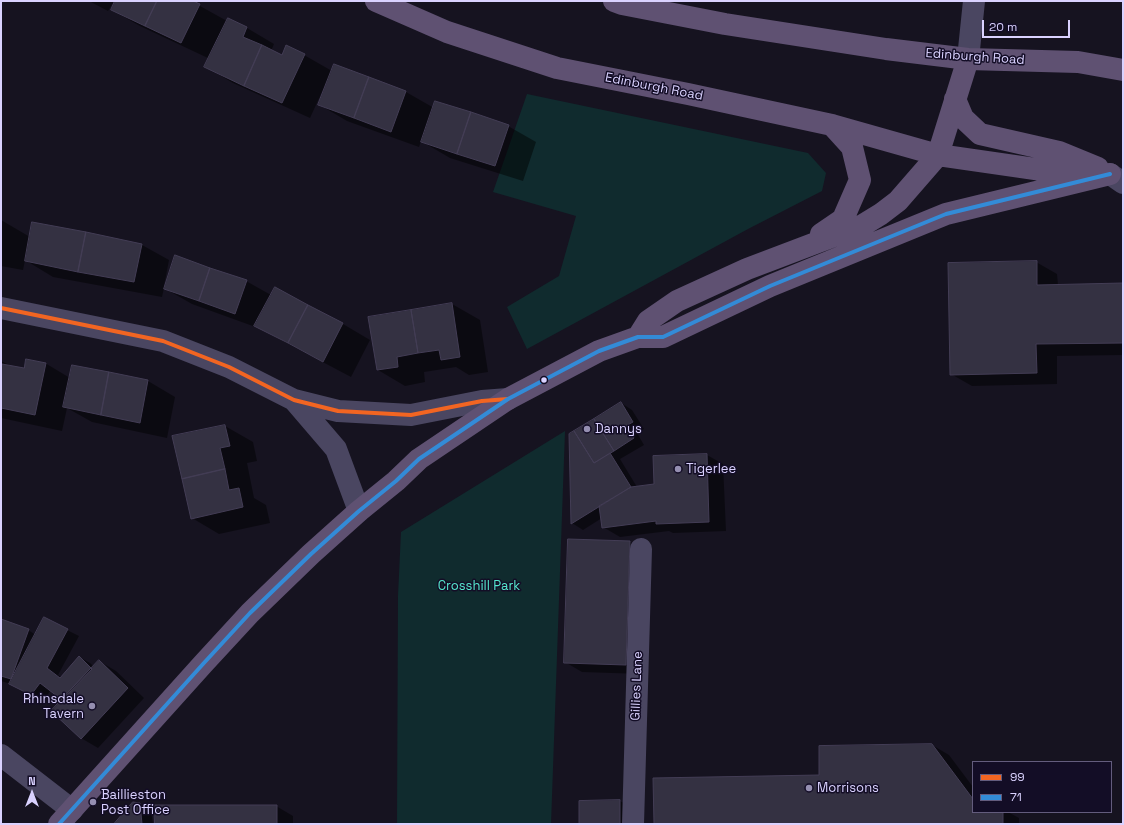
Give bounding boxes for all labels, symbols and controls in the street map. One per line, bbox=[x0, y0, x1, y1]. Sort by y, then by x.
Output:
scale bar bbox=[984, 12, 1072, 38]
text: 20 m bbox=[989, 19, 1017, 35]
street label: Edinburgh Road bbox=[925, 46, 1025, 68]
street label: Edinburgh Road bbox=[604, 70, 704, 104]
unlabelled marker bbox=[539, 375, 549, 385]
place label: Dannys bbox=[595, 421, 642, 437]
marker: Dannys bbox=[582, 424, 592, 434]
place label: Tigerlee bbox=[686, 461, 736, 477]
marker: Tigerlee bbox=[673, 464, 683, 474]
park label: Crosshill Park bbox=[438, 578, 520, 594]
street label: Gillies Lane bbox=[628, 651, 646, 721]
place label: Rhinsdale Tavern bbox=[23, 691, 84, 722]
marker: Rhinsdale Tavern bbox=[87, 701, 97, 711]
legend bbox=[972, 761, 1112, 813]
text: 99 bbox=[1010, 769, 1025, 785]
north arrow bbox=[12, 773, 52, 813]
text: N bbox=[28, 774, 36, 788]
place label: Morrisons bbox=[817, 780, 879, 796]
marker: Morrisons bbox=[804, 783, 814, 793]
place label: Baillieston Post Office bbox=[101, 787, 170, 818]
text: 71 bbox=[1010, 789, 1022, 805]
marker: Baillieston Post Office bbox=[88, 797, 98, 807]

